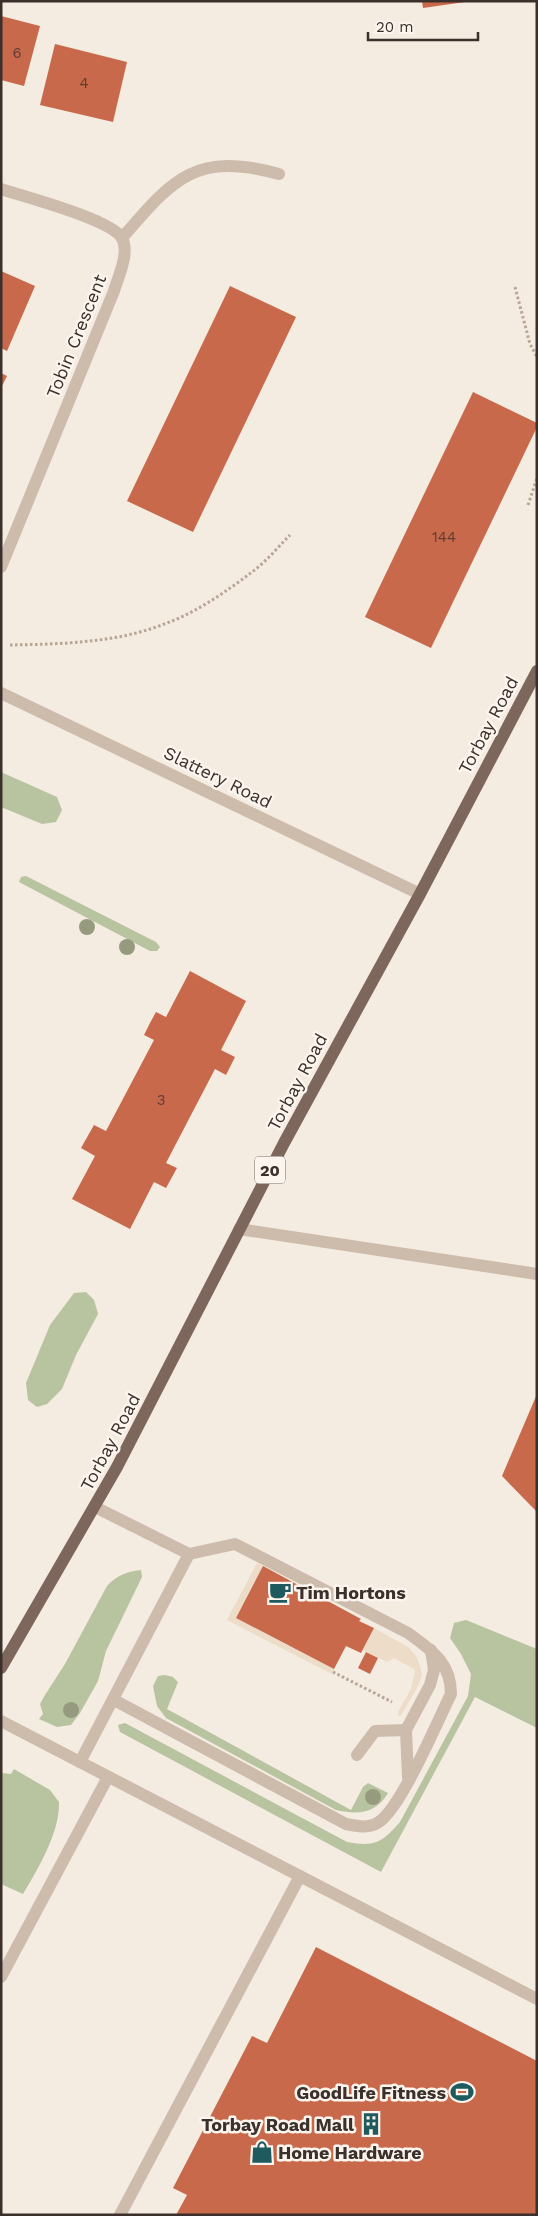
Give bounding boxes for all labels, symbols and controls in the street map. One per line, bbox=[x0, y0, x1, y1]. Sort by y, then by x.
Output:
scale bar bbox=[368, 10, 478, 42]
text: 20 m bbox=[376, 18, 414, 36]
house number: 6 bbox=[12, 44, 22, 62]
house number: 4 bbox=[79, 74, 89, 92]
street label: Tobin Crescent bbox=[42, 271, 111, 401]
house number: 144 bbox=[432, 528, 456, 546]
street label: Torbay Road bbox=[454, 673, 522, 777]
street label: Slattery Road bbox=[161, 742, 275, 812]
street label: Torbay Road bbox=[263, 1030, 331, 1134]
house number: 3 bbox=[157, 1091, 165, 1109]
road number: 20 bbox=[255, 1156, 285, 1184]
street label: Torbay Road bbox=[76, 1390, 144, 1494]
cafe icon: Tim Hortons bbox=[267, 1579, 293, 1605]
place label: Tim Hortons bbox=[296, 1582, 406, 1603]
sports icon: GoodLife Fitness bbox=[449, 2079, 475, 2105]
place label: GoodLife Fitness bbox=[296, 2082, 446, 2103]
building icon: Torbay Road Mall bbox=[358, 2111, 384, 2137]
place label: Torbay Road Mall bbox=[201, 2114, 354, 2135]
shop icon: Home Hardware bbox=[249, 2139, 275, 2165]
place label: Home Hardware bbox=[278, 2142, 422, 2163]

